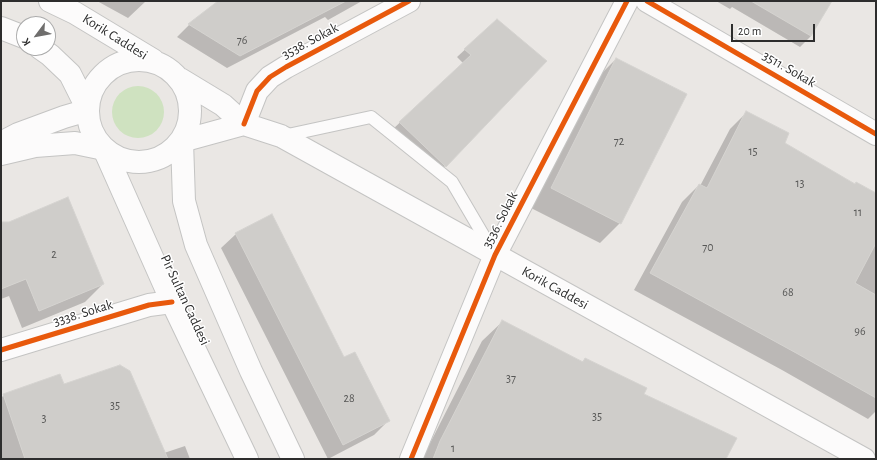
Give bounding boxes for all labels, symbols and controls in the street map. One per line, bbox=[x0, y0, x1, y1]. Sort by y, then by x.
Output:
street label: Korik Caddesi bbox=[79, 10, 151, 64]
north arrow bbox=[16, 16, 56, 56]
scale bar bbox=[733, 16, 817, 42]
street label: 3538. Sokak bbox=[279, 19, 341, 63]
text: 20 m bbox=[738, 25, 761, 37]
house number: 76 bbox=[237, 33, 247, 47]
text: K bbox=[20, 36, 33, 48]
street label: 3511. Sokak bbox=[759, 47, 819, 91]
house number: 72 bbox=[614, 134, 624, 148]
house number: 15 bbox=[748, 144, 758, 158]
house number: 13 bbox=[795, 176, 805, 190]
street label: 3536. Sokak bbox=[479, 189, 521, 251]
house number: 11 bbox=[854, 205, 862, 219]
house number: 70 bbox=[702, 240, 714, 254]
house number: 2 bbox=[51, 247, 57, 261]
street label: Pir Sultan Caddesi bbox=[157, 252, 213, 348]
street label: Korik Caddesi bbox=[519, 263, 591, 313]
house number: 68 bbox=[782, 285, 794, 299]
street label: 3338. Sokak bbox=[51, 296, 115, 330]
house number: 96 bbox=[854, 324, 866, 338]
house number: 37 bbox=[506, 371, 516, 385]
house number: 28 bbox=[343, 391, 355, 405]
house number: 35 bbox=[110, 398, 120, 412]
house number: 35 bbox=[592, 409, 602, 423]
house number: 3 bbox=[42, 411, 46, 425]
house number: 1 bbox=[451, 441, 455, 455]

